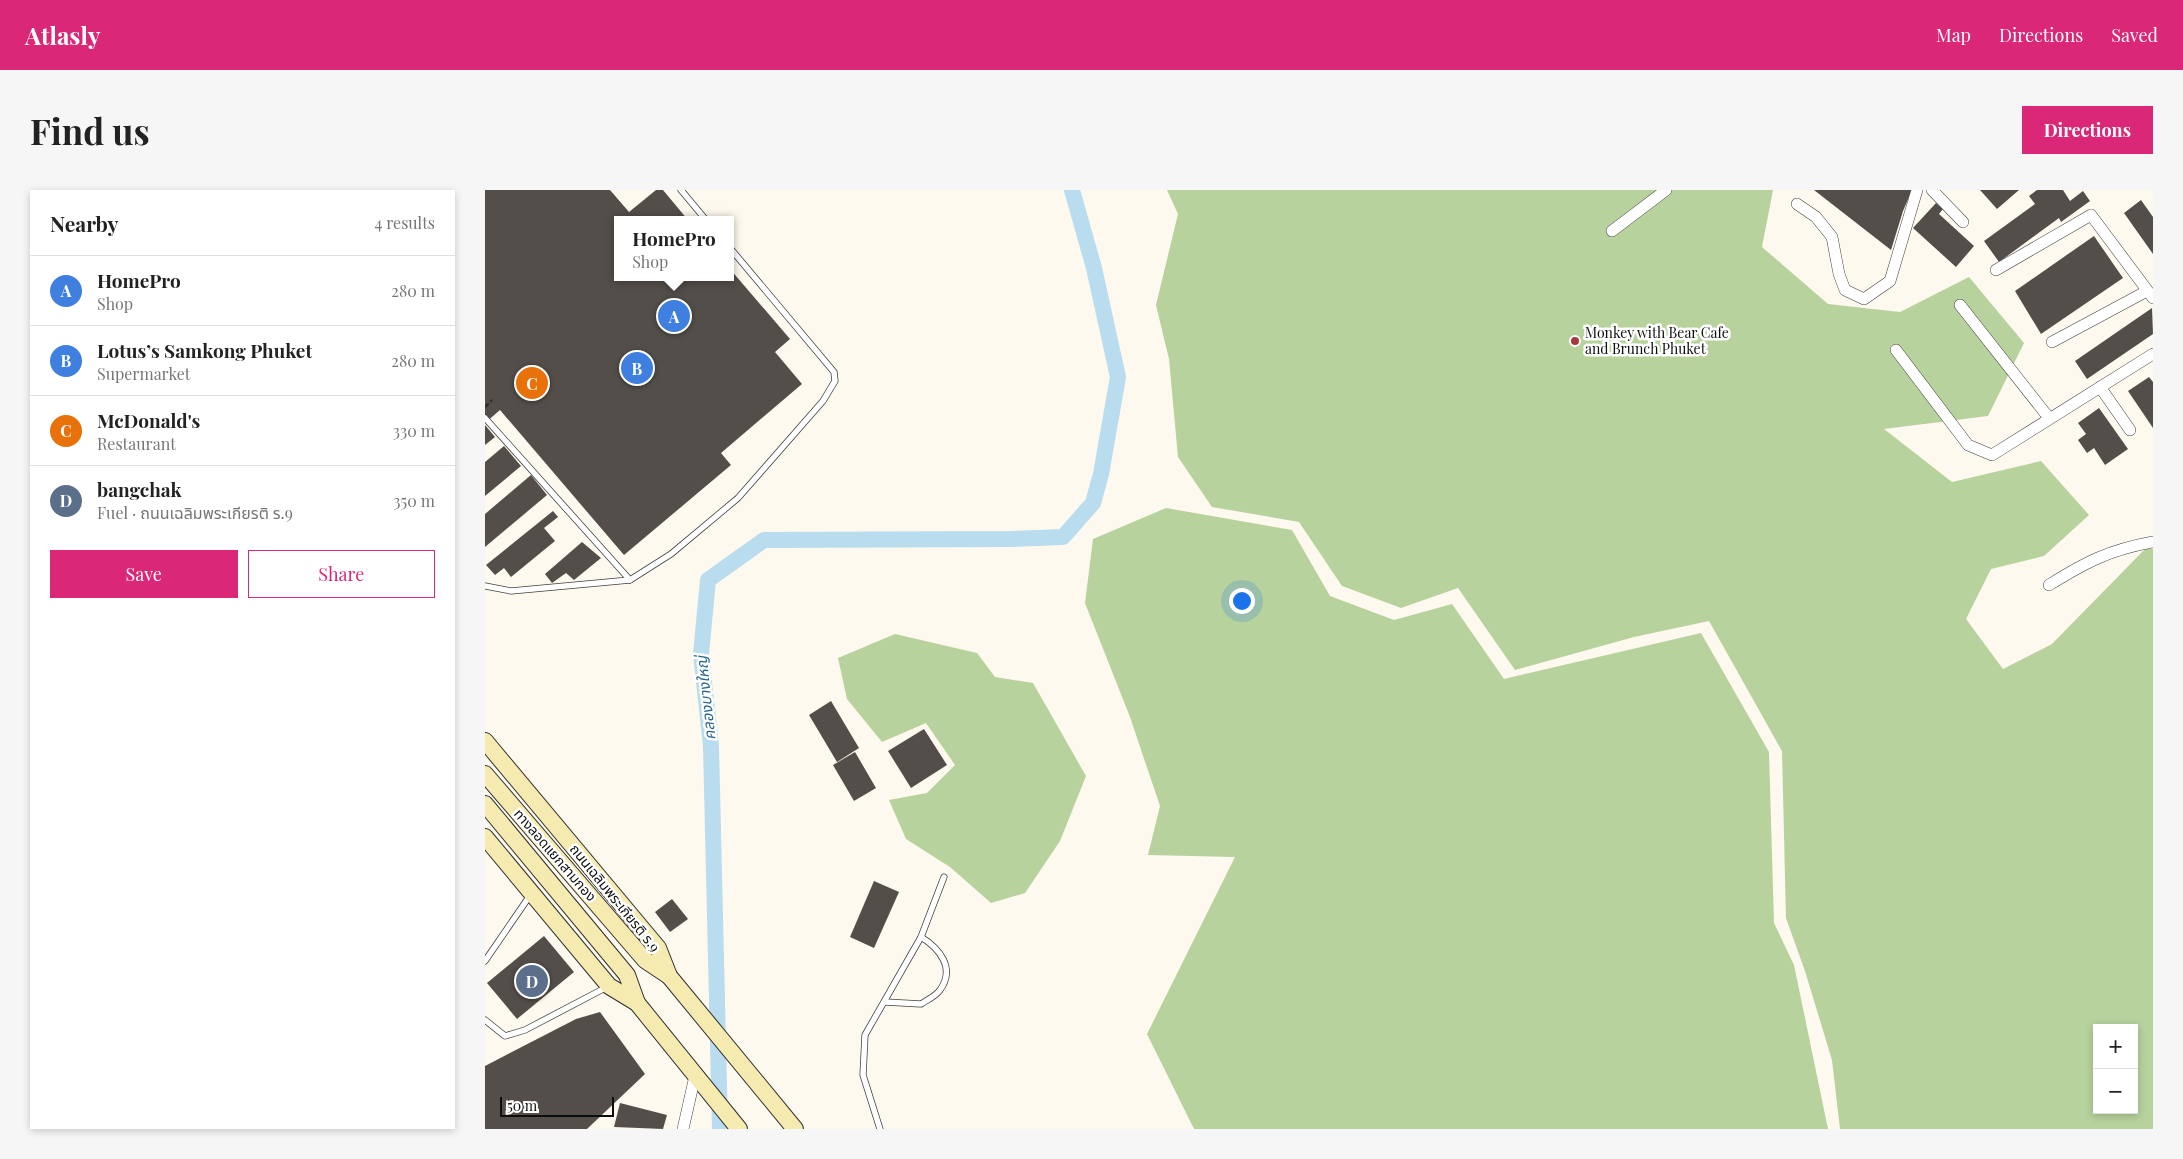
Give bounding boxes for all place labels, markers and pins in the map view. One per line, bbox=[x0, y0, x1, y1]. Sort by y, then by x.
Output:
pin: A bbox=[658, 297, 690, 335]
place label: Monkey with Bear Cafe and Brunch Phuket bbox=[1585, 323, 1729, 358]
marker: Monkey with Bear Cafe and Brunch Phuket bbox=[1569, 335, 1581, 347]
pin: B bbox=[621, 349, 653, 387]
pin: C bbox=[516, 364, 548, 402]
pin: D bbox=[516, 962, 548, 1000]

